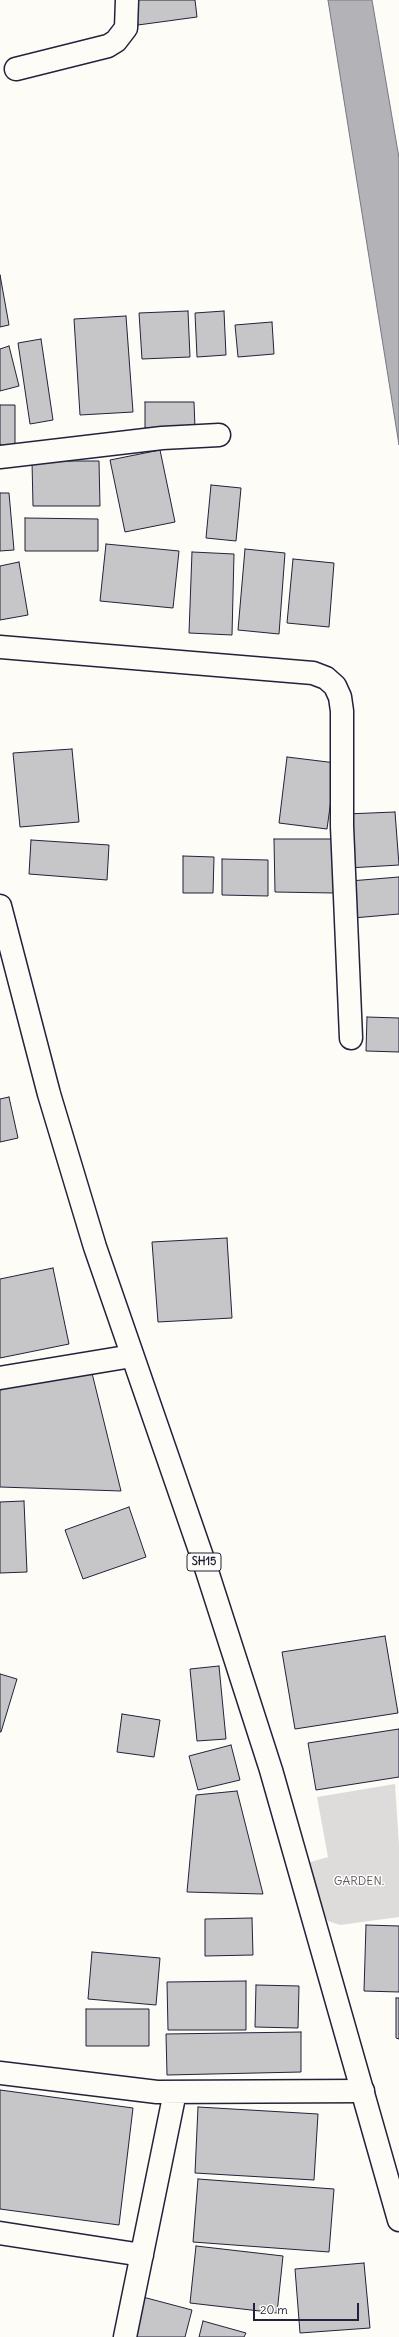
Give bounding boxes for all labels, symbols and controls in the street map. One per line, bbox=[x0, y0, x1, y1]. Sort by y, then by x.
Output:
road number: SH15 bbox=[187, 1553, 221, 1571]
park label: GARDEN. bbox=[334, 1875, 384, 1889]
scale bar bbox=[255, 2295, 361, 2321]
text: 20 m bbox=[260, 2302, 288, 2317]

